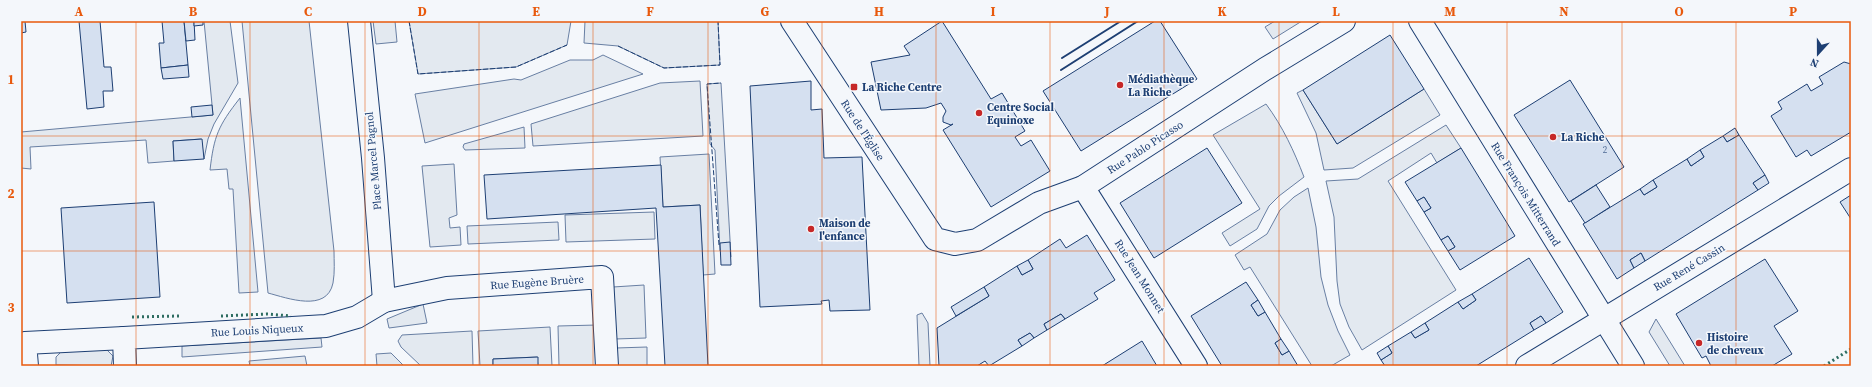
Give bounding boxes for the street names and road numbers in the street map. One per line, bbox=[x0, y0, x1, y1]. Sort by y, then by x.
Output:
street label: Rue de l'Église bbox=[837, 97, 888, 164]
street label: Place Marcel Pagnol bbox=[362, 111, 385, 211]
street label: Rue Pablo Picasso bbox=[1104, 117, 1186, 178]
street label: Rue François Mitterrand bbox=[1487, 139, 1564, 250]
street label: Rue Jean Monnet bbox=[1111, 237, 1168, 316]
street label: Rue René Cassin bbox=[1651, 240, 1728, 295]
street label: Rue Eugène Bruère bbox=[490, 272, 585, 293]
street label: Rue Louis Niqueux bbox=[210, 321, 304, 340]

